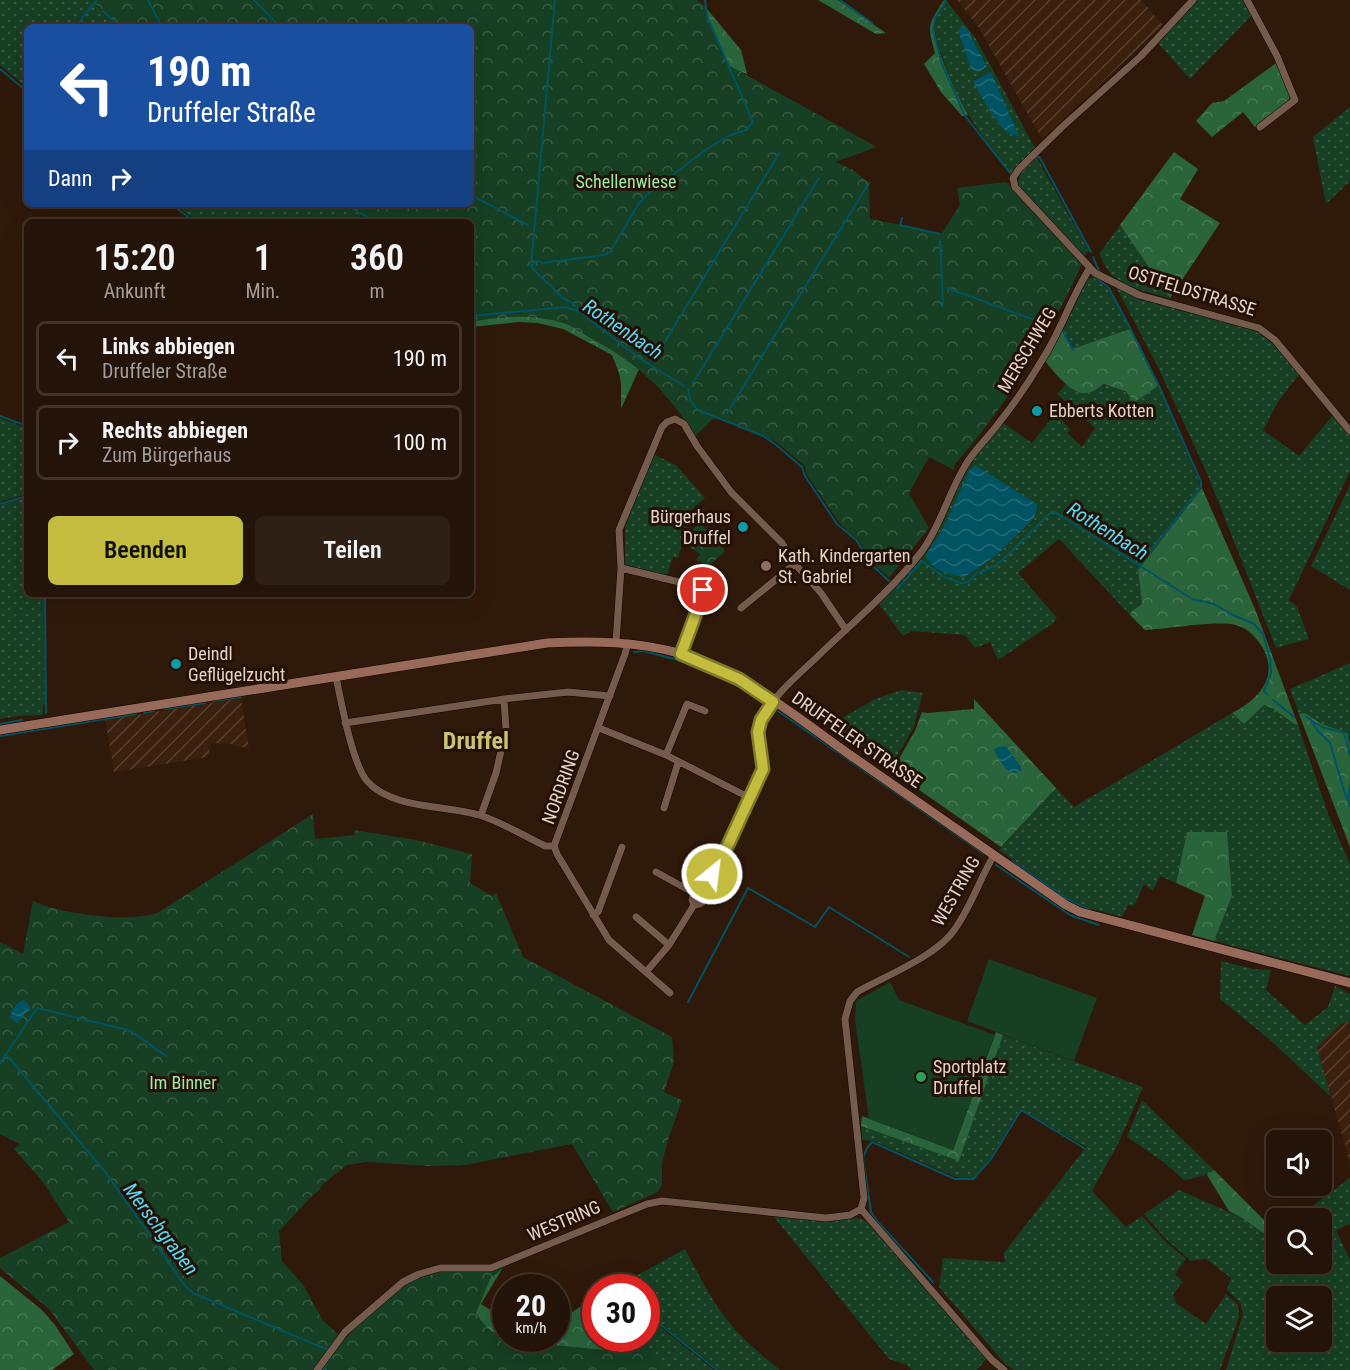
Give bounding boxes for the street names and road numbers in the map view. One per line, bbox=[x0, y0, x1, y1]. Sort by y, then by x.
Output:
street label: OSTFELDSTRASSE bbox=[1126, 261, 1258, 320]
street label: MERSCHWEG bbox=[993, 303, 1060, 396]
street label: DRUFFELER STRASSE bbox=[788, 687, 926, 792]
street label: NORDRING bbox=[537, 747, 584, 827]
street label: WESTRING bbox=[927, 852, 984, 929]
street label: WESTRING bbox=[524, 1196, 603, 1245]

